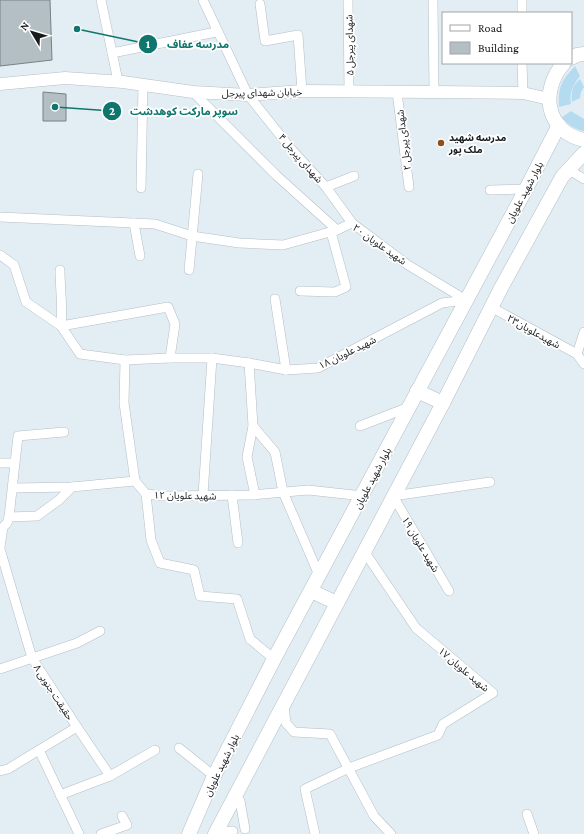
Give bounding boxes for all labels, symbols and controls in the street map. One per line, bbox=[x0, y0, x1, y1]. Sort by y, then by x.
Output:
north arrow bbox=[12, 12, 52, 52]
legend bbox=[442, 12, 572, 64]
street label: شهدای پیرجل ۵ bbox=[343, 14, 357, 76]
text: N bbox=[17, 19, 31, 32]
text: Road bbox=[478, 21, 503, 35]
callout: مدرسه عفاف bbox=[138, 32, 237, 55]
text: 1 bbox=[146, 37, 151, 51]
text: مدرسه عفاف bbox=[167, 38, 229, 51]
text: Building bbox=[478, 41, 519, 55]
street label: خیابان شهدای پیرجل bbox=[222, 86, 302, 100]
callout: سوپر مارکت کوهدشت bbox=[102, 100, 246, 123]
text: 2 bbox=[109, 104, 115, 118]
text: سوپر مارکت کوهدشت bbox=[130, 105, 238, 119]
street label: شهدای پیرجل ۲ bbox=[394, 109, 414, 171]
street label: شهدای پیرجل ۴ bbox=[276, 132, 325, 186]
place label: مدرسه شهید ملک پور bbox=[448, 132, 506, 157]
marker: مدرسه شهید ملک پور bbox=[436, 138, 446, 148]
street label: بلوار شهید علویان bbox=[504, 160, 546, 225]
street label: شهید علویان ۲۰ bbox=[350, 222, 409, 268]
street label: شهیدعلویان۲۳ bbox=[505, 312, 562, 351]
street label: شهید علویان ۱۸ bbox=[317, 334, 378, 372]
street label: بلوار شهید علویان bbox=[352, 446, 394, 511]
street label: شهید علویان ۱۲ bbox=[154, 489, 217, 503]
street label: شهید علویان ۱۹ bbox=[399, 515, 442, 575]
street label: شهید علویان ۱۷ bbox=[435, 645, 491, 695]
street label: حقیقت جنوبی ۸ bbox=[31, 662, 76, 723]
street label: بلوار شهید علویان bbox=[202, 732, 242, 798]

